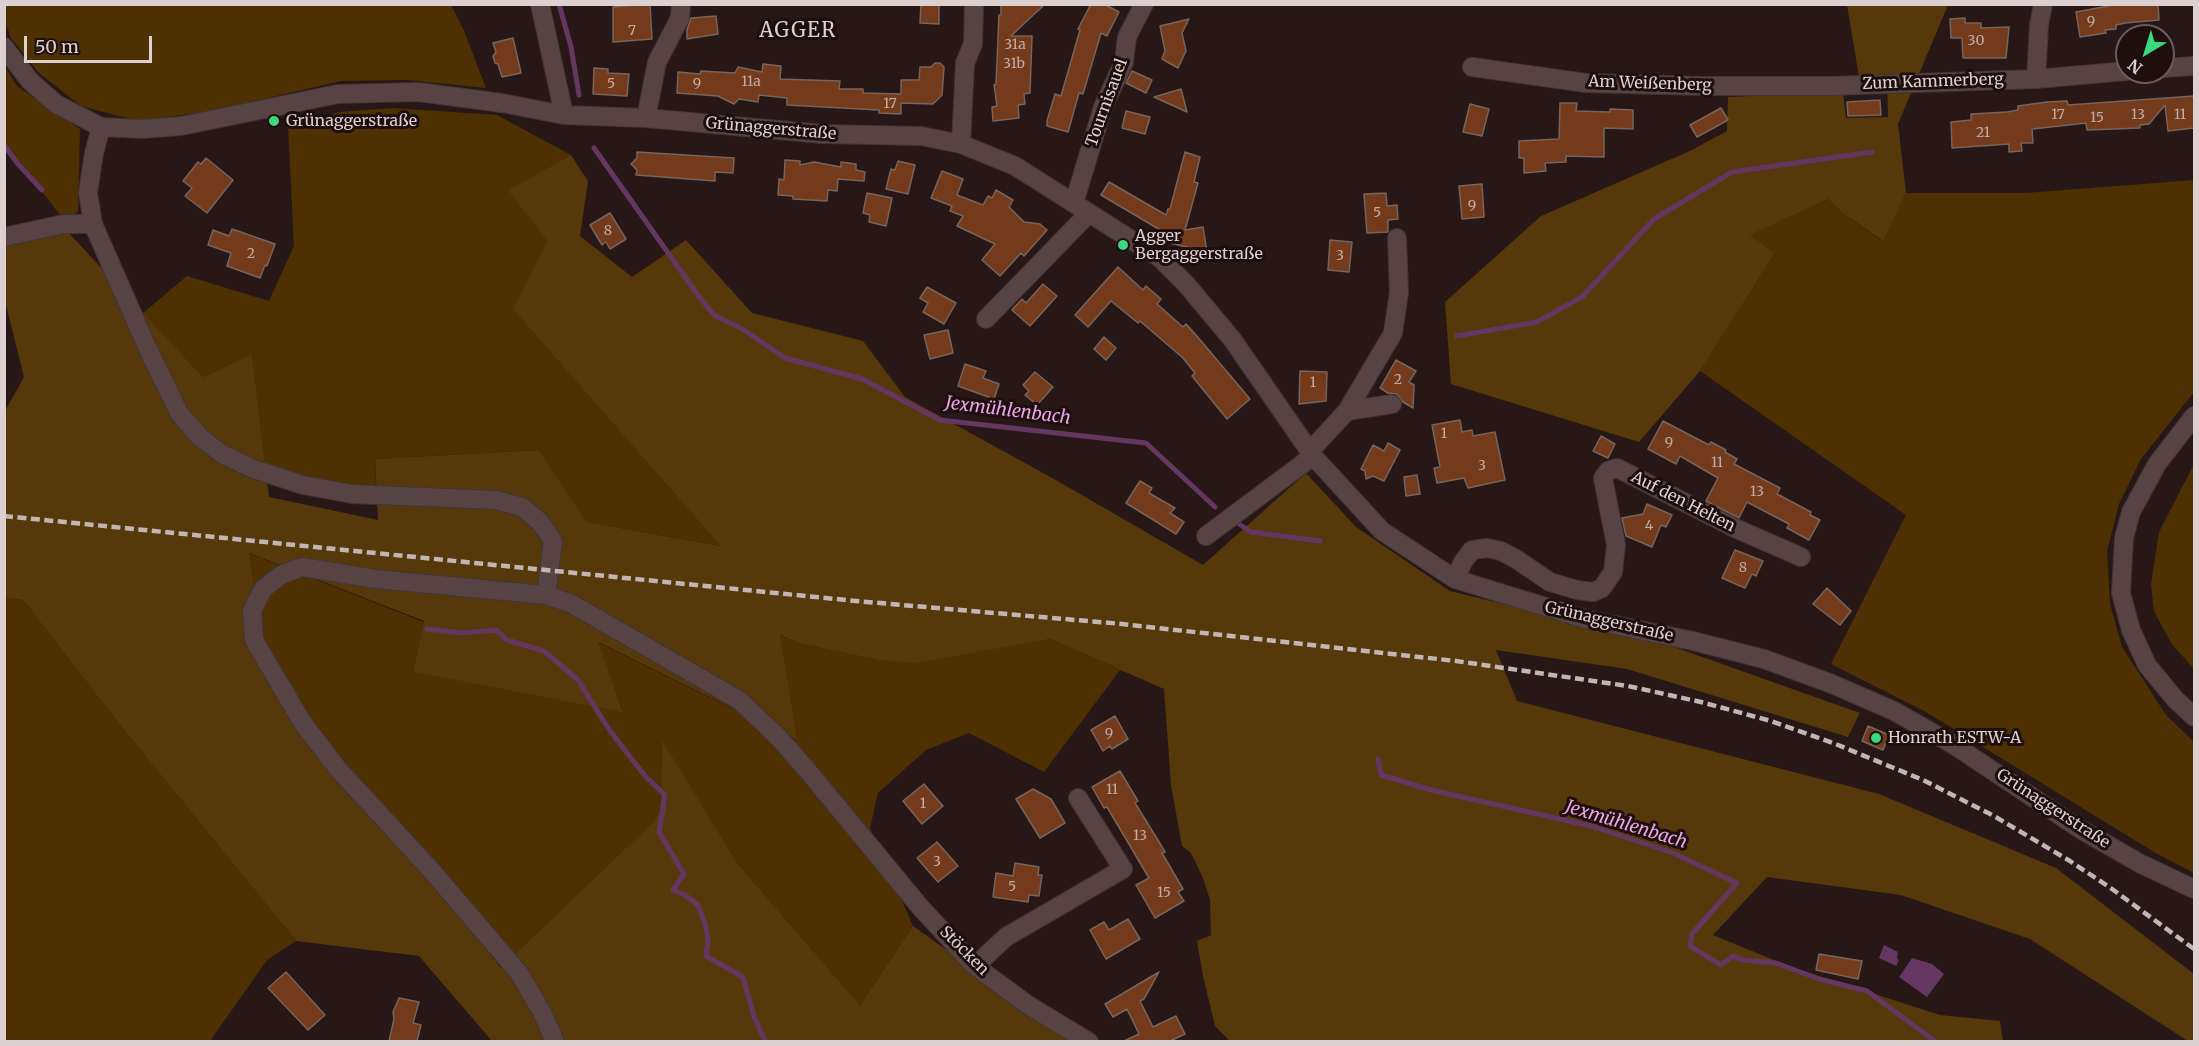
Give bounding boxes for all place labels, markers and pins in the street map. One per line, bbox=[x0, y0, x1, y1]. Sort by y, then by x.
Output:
place label: Grünaggerstraße bbox=[286, 111, 417, 131]
marker: Grünaggerstraße bbox=[267, 114, 281, 128]
place label: Agger Bergaggerstraße bbox=[1135, 226, 1263, 264]
marker: Agger Bergaggerstraße bbox=[1116, 238, 1130, 252]
place label: Honrath ESTW-A bbox=[1888, 728, 2021, 748]
marker: Honrath ESTW-A bbox=[1869, 731, 1883, 745]

